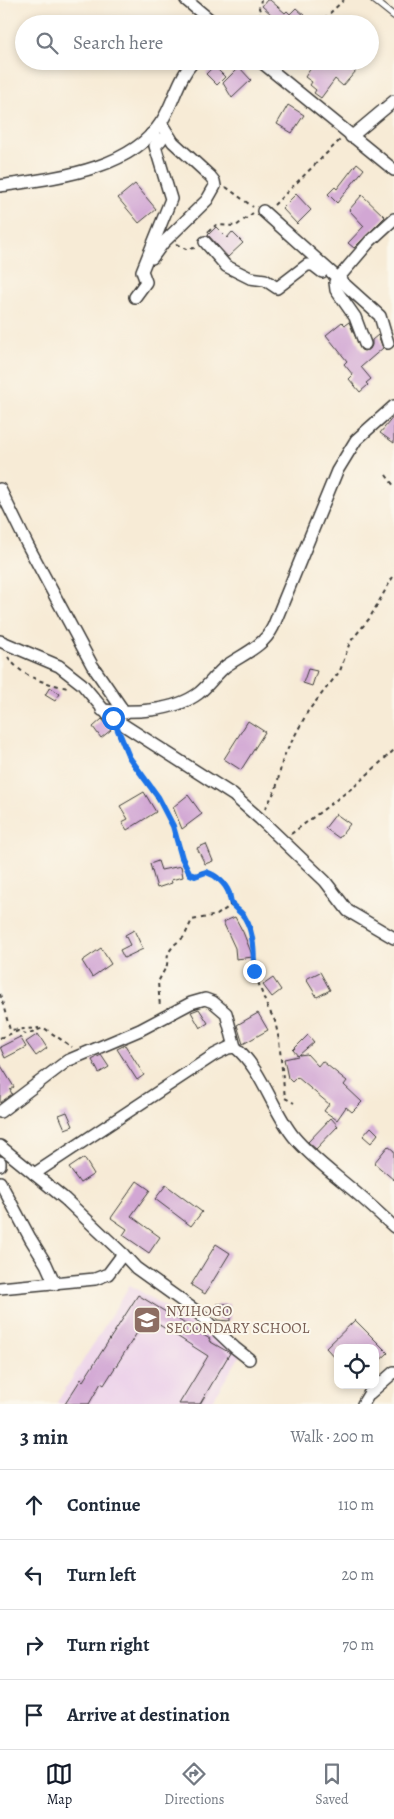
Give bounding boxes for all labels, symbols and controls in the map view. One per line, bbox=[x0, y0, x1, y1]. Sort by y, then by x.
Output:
search box bbox=[15, 15, 379, 70]
icon: search bbox=[33, 29, 61, 57]
text: Search here bbox=[73, 30, 163, 56]
route start bbox=[102, 707, 125, 730]
route end bbox=[243, 960, 266, 983]
place label: NYIHOGO SECONDARY SCHOOL bbox=[166, 1301, 310, 1338]
school or university icon: NYIHOGO SECONDARY SCHOOL bbox=[132, 1305, 162, 1335]
map controls bbox=[334, 1344, 379, 1389]
button: locate bbox=[334, 1344, 379, 1389]
text: 3 min bbox=[20, 1423, 68, 1451]
text: Walk · 200 m bbox=[290, 1426, 374, 1448]
icon: ahead bbox=[20, 1491, 48, 1519]
text: Continue bbox=[67, 1492, 141, 1518]
text: 110 m bbox=[338, 1494, 374, 1516]
icon: left bbox=[20, 1561, 48, 1589]
text: Turn left bbox=[67, 1562, 136, 1588]
text: 20 m bbox=[341, 1564, 374, 1586]
icon: right bbox=[20, 1631, 48, 1659]
text: Turn right bbox=[67, 1632, 149, 1658]
text: 70 m bbox=[342, 1634, 374, 1656]
icon: arrive bbox=[20, 1701, 48, 1729]
text: Arrive at destination bbox=[67, 1702, 230, 1728]
tab: Map bbox=[45, 1760, 73, 1809]
tab: Directions bbox=[164, 1760, 224, 1809]
tab: Saved bbox=[315, 1760, 349, 1809]

